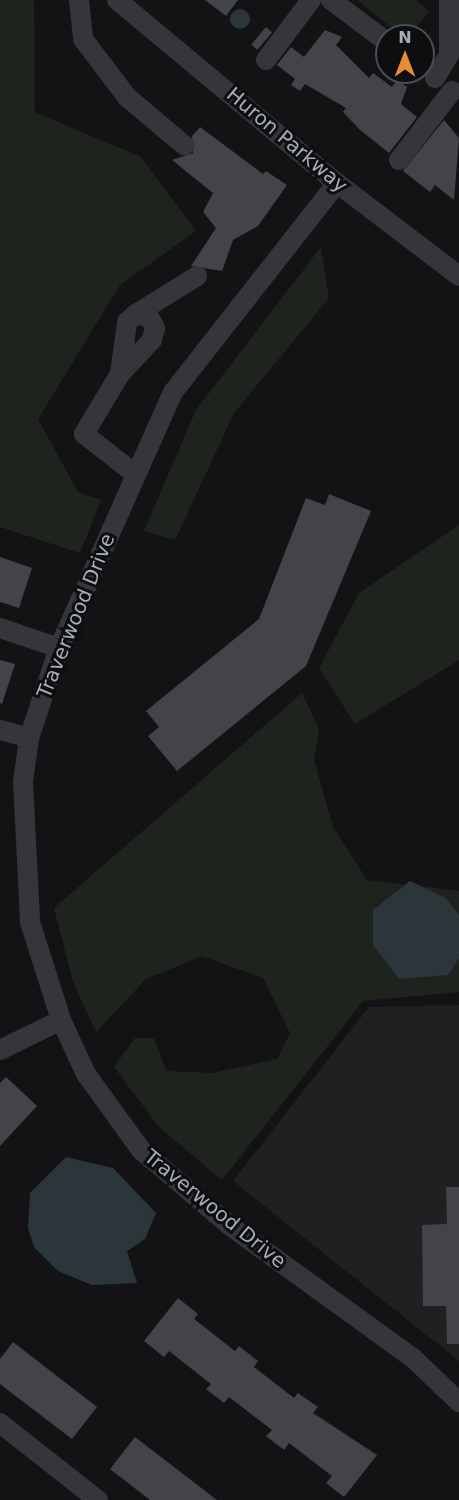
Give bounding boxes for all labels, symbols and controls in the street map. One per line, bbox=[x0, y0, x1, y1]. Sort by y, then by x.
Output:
north arrow bbox=[375, 24, 435, 84]
text: N bbox=[398, 28, 412, 47]
street label: Huron Parkway bbox=[222, 82, 352, 198]
street label: Traverwood Drive bbox=[32, 530, 120, 702]
street label: Traverwood Drive bbox=[139, 1145, 291, 1273]

